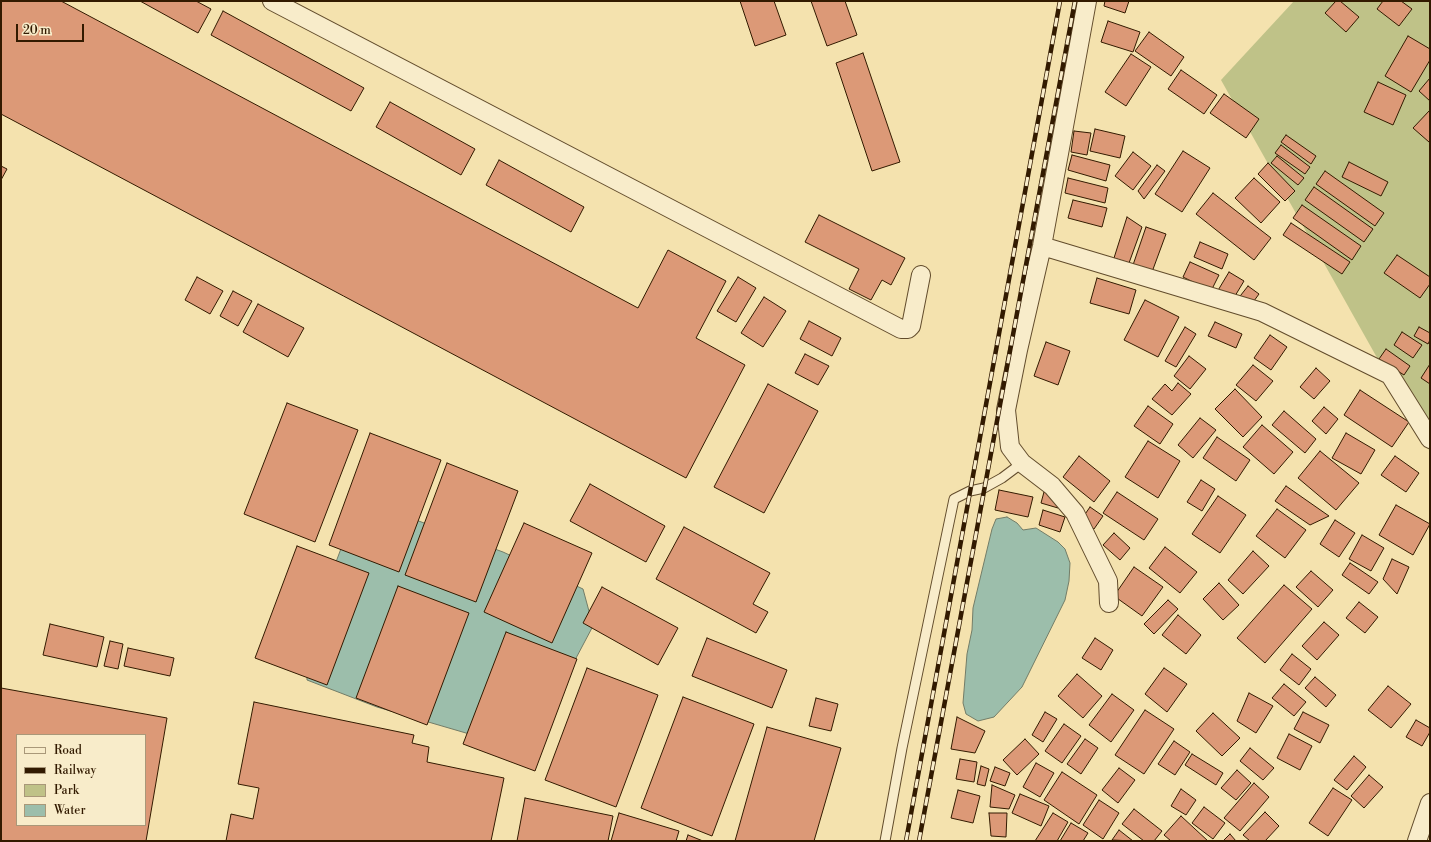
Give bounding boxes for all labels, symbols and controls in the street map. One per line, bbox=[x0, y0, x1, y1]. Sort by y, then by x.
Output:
scale bar bbox=[18, 16, 86, 42]
text: 20 m bbox=[23, 23, 51, 38]
legend bbox=[16, 734, 146, 826]
text: Road bbox=[54, 743, 82, 758]
text: Railway bbox=[54, 763, 96, 778]
text: Park bbox=[54, 783, 79, 798]
text: Water bbox=[54, 803, 86, 818]

